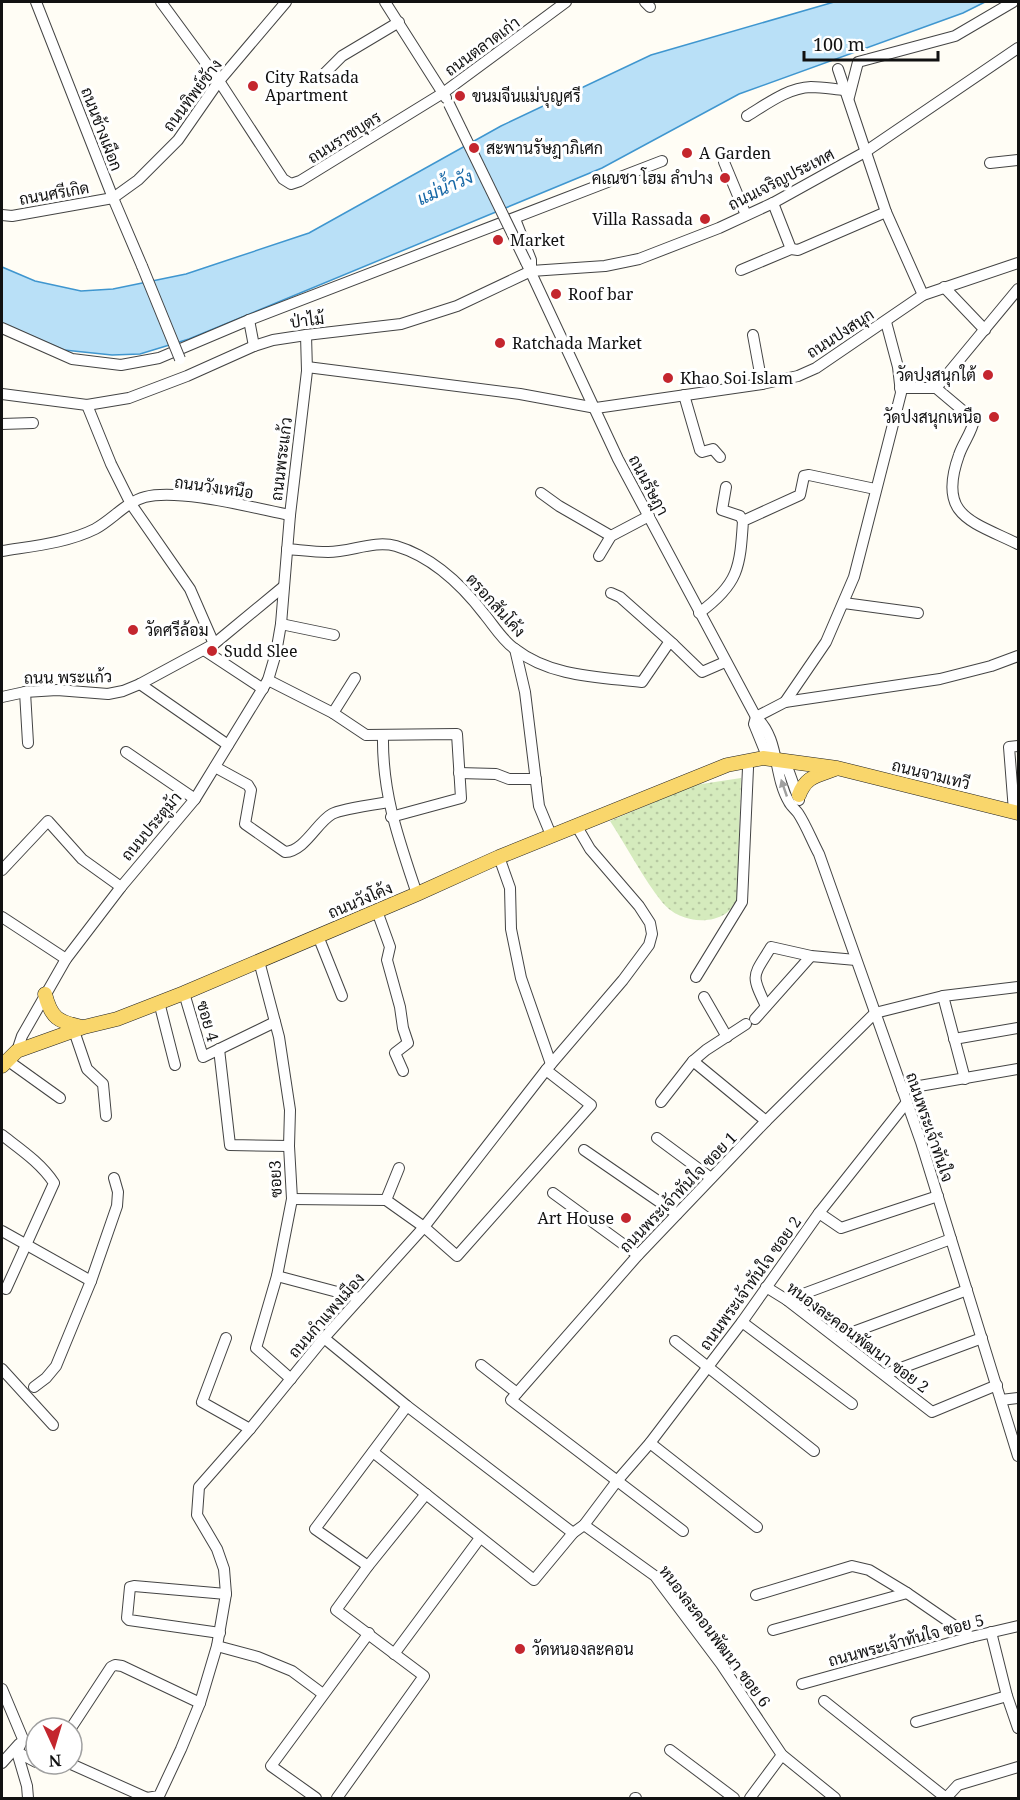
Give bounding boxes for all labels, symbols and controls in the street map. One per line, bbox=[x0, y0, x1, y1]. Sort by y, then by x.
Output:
street label: ถนนตลาดเก่า bbox=[440, 11, 524, 81]
scale bar bbox=[804, 24, 938, 62]
text: 100 m bbox=[813, 32, 865, 56]
street label: ถนนทิพย์ช้าง bbox=[157, 54, 227, 136]
place label: City Ratsada Apartment bbox=[265, 66, 359, 106]
marker: City Ratsada Apartment bbox=[246, 79, 260, 93]
street label: ถนนช้างเผือก bbox=[76, 84, 128, 174]
place label: ขนมจีนแม่บุญศรี bbox=[472, 85, 581, 108]
marker: ขนมจีนแม่บุญศรี bbox=[453, 89, 467, 103]
street label: ถนนราชบุตร bbox=[303, 106, 386, 169]
place label: สะพานรัษฎาภิเศก bbox=[486, 137, 603, 159]
marker: สะพานรัษฎาภิเศก bbox=[467, 141, 481, 155]
place label: A Garden bbox=[699, 142, 771, 164]
street label: ถนนเจริญประเทศ bbox=[724, 143, 838, 215]
marker: A Garden bbox=[680, 146, 694, 160]
water label: แม่น้ำวัง bbox=[412, 161, 476, 210]
place label: คเณชา โฮม ลำปาง bbox=[592, 167, 713, 189]
marker: คเณชา โฮม ลำปาง bbox=[718, 171, 732, 185]
street label: ถนนศรีเกิด bbox=[17, 176, 91, 210]
place label: Villa Rassada bbox=[592, 208, 693, 230]
marker: Villa Rassada bbox=[698, 212, 712, 226]
place label: Market bbox=[510, 229, 565, 251]
marker: Market bbox=[491, 233, 505, 247]
place label: Roof bar bbox=[568, 283, 634, 305]
marker: Roof bar bbox=[549, 287, 563, 301]
street label: ถนนปงสนุก bbox=[802, 303, 878, 364]
street label: ป่าไม้ bbox=[289, 307, 326, 333]
place label: Ratchada Market bbox=[512, 332, 642, 354]
marker: Ratchada Market bbox=[493, 336, 507, 350]
place label: วัดปงสนุกใต้ bbox=[896, 364, 977, 387]
place label: Khao Soi Islam bbox=[680, 367, 793, 389]
marker: วัดปงสนุกใต้ bbox=[981, 368, 995, 382]
marker: Khao Soi Islam bbox=[661, 371, 675, 385]
place label: วัดปงสนุกเหนือ bbox=[883, 406, 982, 429]
marker: วัดปงสนุกเหนือ bbox=[987, 410, 1001, 424]
street label: ถนนพระแก้ว bbox=[265, 416, 297, 502]
street label: ถนนรัษฎา bbox=[624, 451, 674, 519]
street label: ถนนวังเหนือ bbox=[173, 471, 255, 503]
street label: ตรอกสันโค้ง bbox=[462, 568, 530, 642]
place label: วัดศรีล้อม bbox=[145, 619, 209, 641]
marker: วัดศรีล้อม bbox=[126, 623, 140, 637]
place label: Sudd Slee bbox=[224, 640, 297, 662]
marker: Sudd Slee bbox=[205, 644, 219, 658]
street label: ถนน พระแก้ว bbox=[24, 665, 112, 689]
street label: ถนนจามเทวี bbox=[890, 754, 972, 794]
one-way arrow bbox=[779, 779, 788, 797]
street label: ถนนประตูม้า bbox=[116, 787, 187, 866]
street label: ถนนวังโค้ง bbox=[324, 877, 396, 923]
street label: ซอย 4 bbox=[192, 998, 224, 1044]
street label: ถนนพระเจ้าทันใจ bbox=[901, 1069, 959, 1185]
street label: ถนนพระเจ้าทันใจ ซอย 1 bbox=[614, 1127, 742, 1257]
street label: ซอย3 bbox=[263, 1160, 287, 1198]
place label: Art House bbox=[538, 1207, 614, 1229]
marker: Art House bbox=[619, 1211, 633, 1225]
street label: ถนนพระเจ้าทันใจ ซอย 2 bbox=[694, 1212, 806, 1354]
street label: ถนนกำแพงเมือง bbox=[283, 1268, 369, 1362]
street label: หนองละคอนพัฒนา ซอย 2 bbox=[782, 1276, 934, 1398]
street label: หนองละคอนพัฒนา ซอย 6 bbox=[654, 1560, 776, 1712]
street label: ถนนพระเจ้าทันใจ ซอย 5 bbox=[826, 1609, 986, 1671]
place label: วัดหนองละคอน bbox=[532, 1638, 634, 1660]
marker: วัดหนองละคอน bbox=[513, 1642, 527, 1656]
north arrow bbox=[24, 1716, 84, 1776]
text: N bbox=[48, 1750, 62, 1772]

